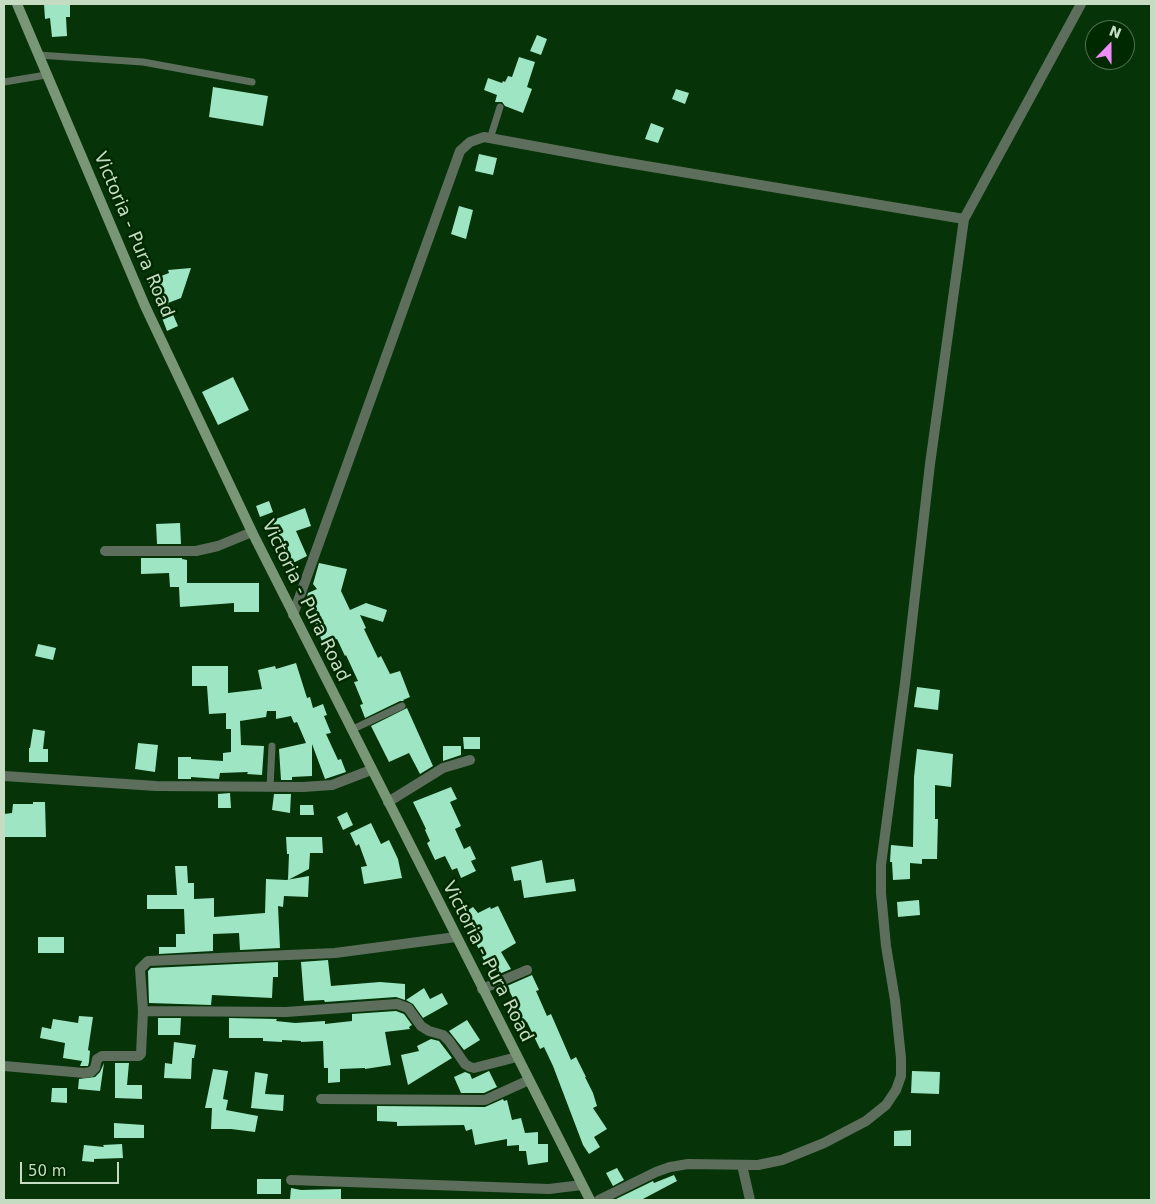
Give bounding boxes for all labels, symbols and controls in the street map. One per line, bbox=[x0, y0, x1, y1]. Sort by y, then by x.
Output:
north arrow bbox=[1085, 20, 1135, 70]
text: N bbox=[1107, 22, 1124, 42]
street label: Victoria - Pura Road bbox=[88, 149, 178, 321]
street label: Victoria - Pura Road bbox=[256, 516, 354, 686]
street label: Victoria - Pura Road bbox=[437, 878, 537, 1046]
scale bar bbox=[22, 1152, 121, 1184]
text: 50 m bbox=[28, 1162, 66, 1180]

